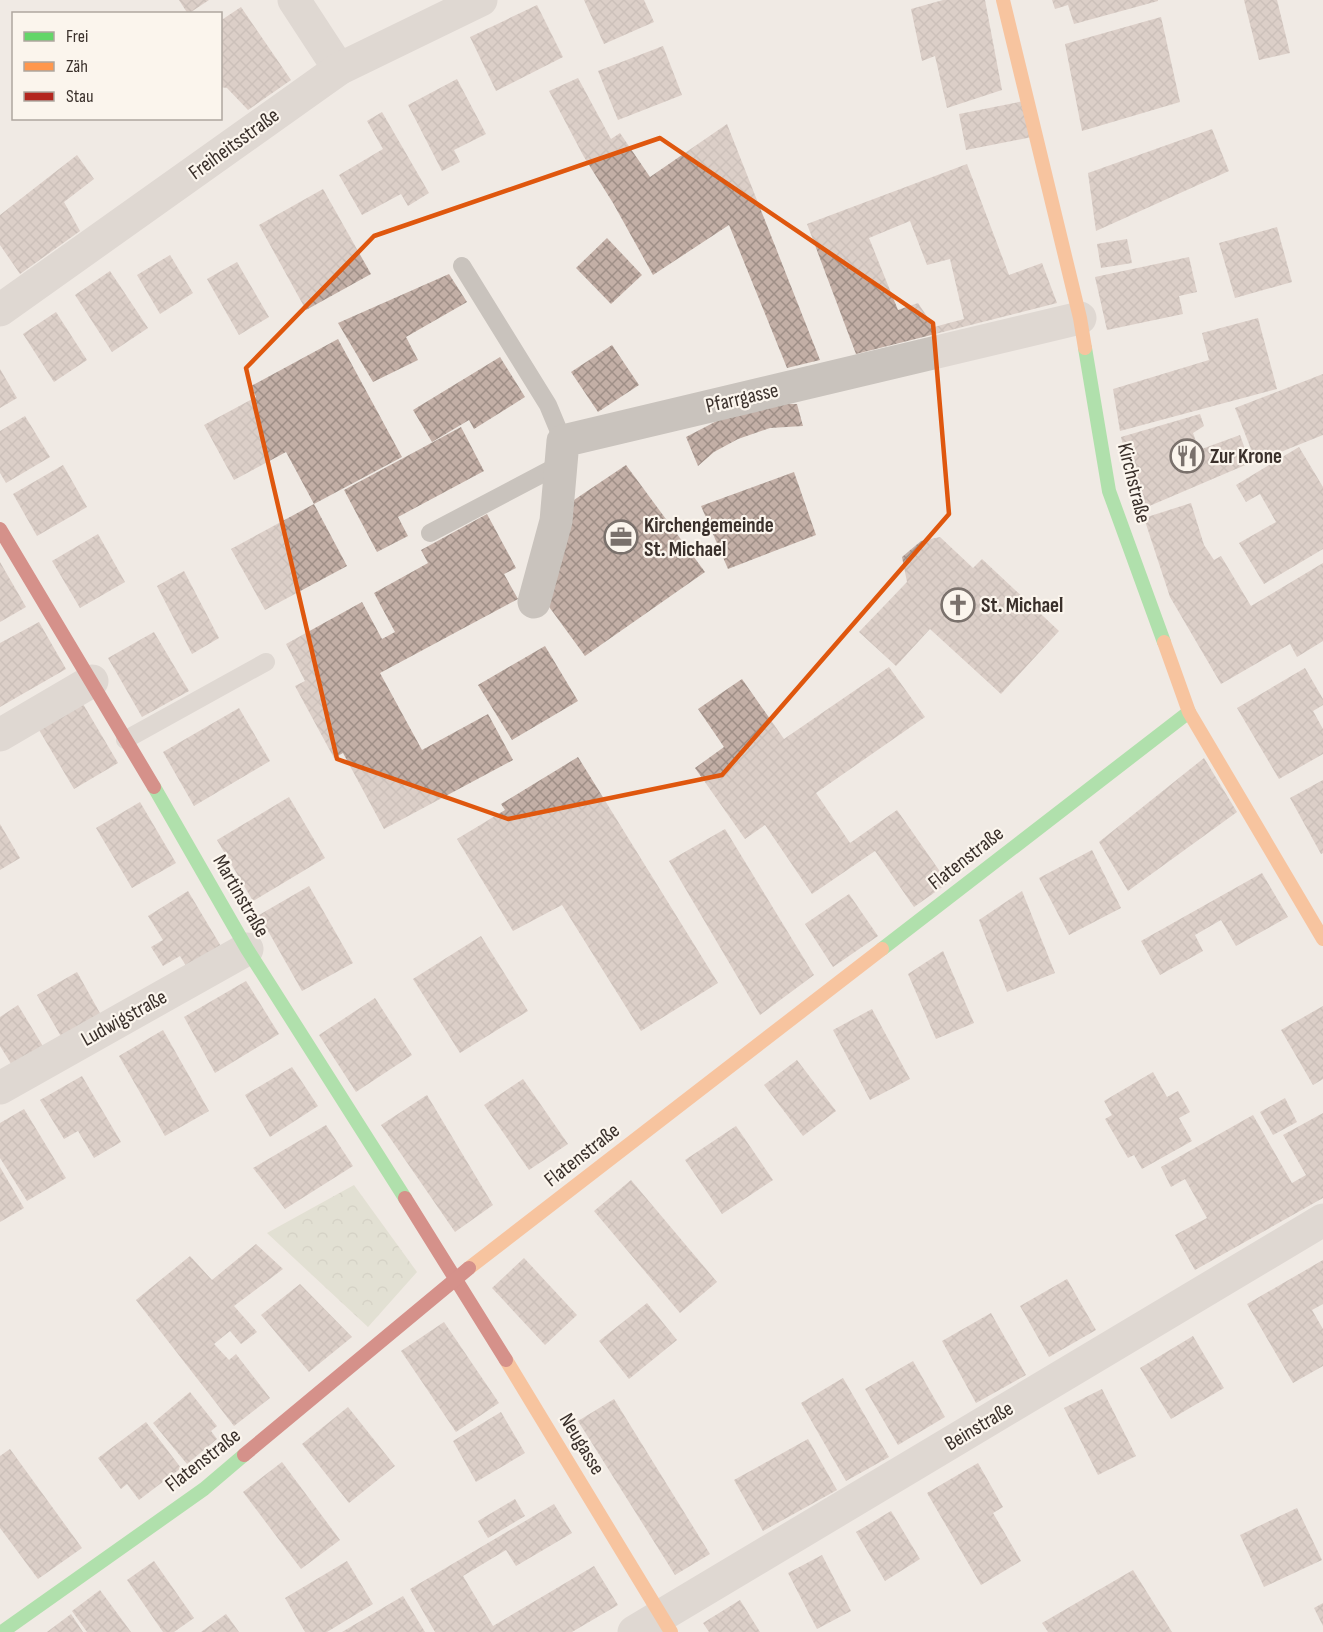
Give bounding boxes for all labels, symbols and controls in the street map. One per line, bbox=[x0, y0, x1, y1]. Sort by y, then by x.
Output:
legend bbox=[12, 12, 222, 120]
text: Frei bbox=[66, 26, 88, 47]
text: Zäh bbox=[66, 56, 88, 77]
text: Stau bbox=[66, 86, 94, 107]
street label: Freiheitsstraße bbox=[184, 103, 284, 185]
street label: Pfarrgasse bbox=[703, 378, 781, 418]
restaurant icon: Zur Krone bbox=[1169, 438, 1205, 474]
street label: Kirchstraße bbox=[1112, 440, 1156, 526]
place label: Zur Krone bbox=[1210, 444, 1282, 469]
place label: Kirchengemeinde St. Michael bbox=[644, 513, 774, 562]
office icon: Kirchengemeinde St. Michael bbox=[603, 519, 639, 555]
church icon: St. Michael bbox=[940, 587, 976, 623]
place label: St. Michael bbox=[981, 593, 1063, 618]
street label: Flatenstraße bbox=[923, 821, 1009, 895]
street label: Martinstraße bbox=[207, 850, 275, 942]
street label: Ludwigstraße bbox=[77, 984, 171, 1052]
street label: Flatenstraße bbox=[539, 1118, 625, 1192]
street label: Beinstraße bbox=[940, 1396, 1018, 1456]
street label: Neugasse bbox=[554, 1409, 610, 1479]
street label: Flatenstraße bbox=[160, 1423, 246, 1497]

